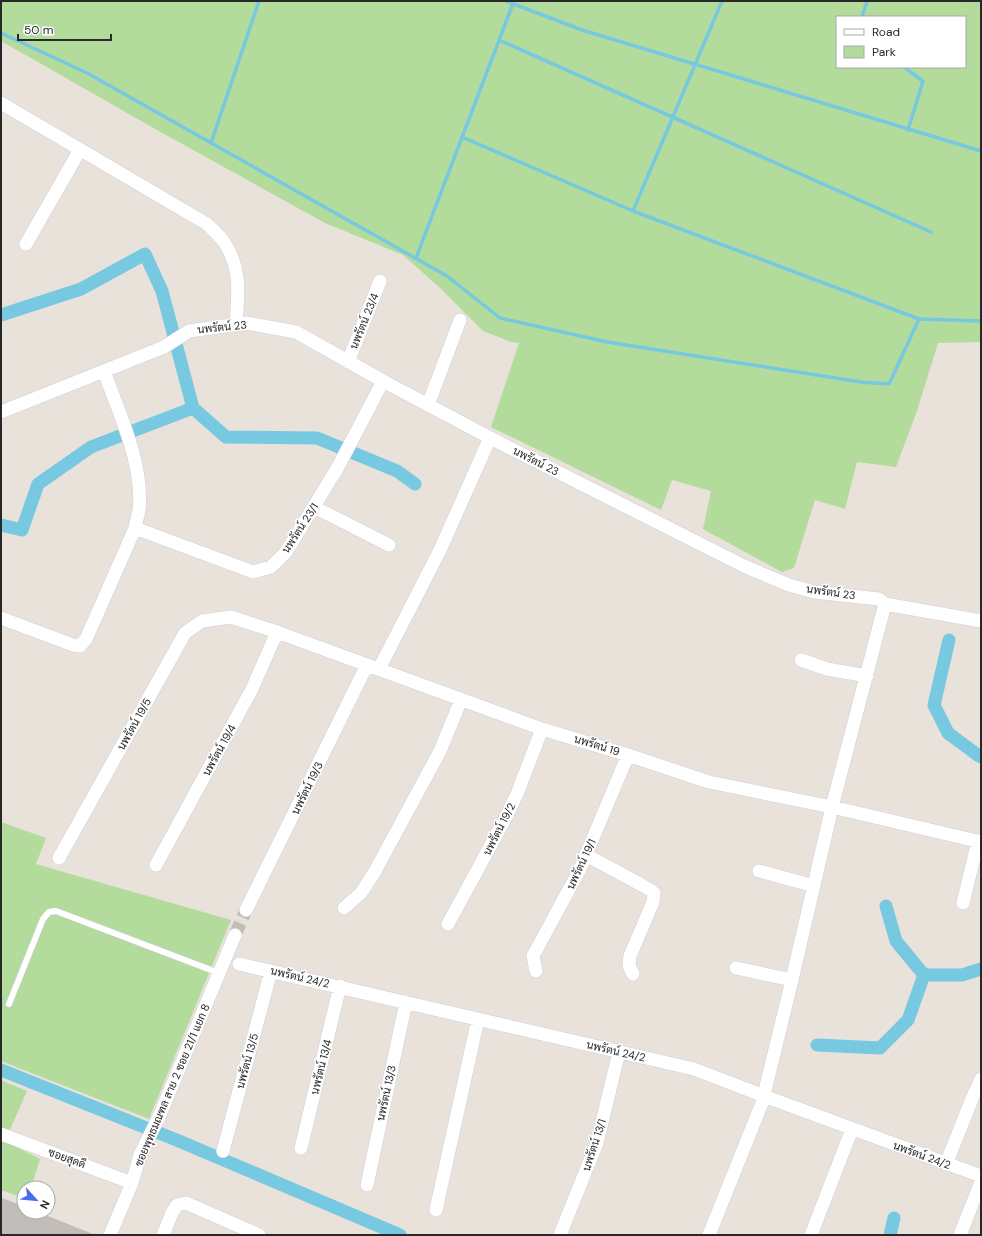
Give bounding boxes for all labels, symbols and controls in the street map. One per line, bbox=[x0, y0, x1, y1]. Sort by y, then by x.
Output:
scale bar bbox=[18, 16, 111, 42]
legend bbox=[836, 16, 966, 68]
text: 50 m bbox=[24, 22, 53, 38]
text: Road bbox=[872, 24, 900, 40]
text: Park bbox=[872, 44, 896, 60]
street label: นพรัตน์ 23/4 bbox=[345, 290, 382, 351]
street label: นพรัตน์ 23 bbox=[196, 316, 247, 337]
street label: นพรัตน์ 23 bbox=[511, 443, 562, 479]
street label: นพรัตน์ 23/1 bbox=[278, 500, 321, 556]
street label: นพรัตน์ 23 bbox=[805, 581, 857, 602]
street label: นพรัตน์ 19/5 bbox=[113, 695, 154, 752]
street label: นพรัตน์ 19/4 bbox=[198, 721, 239, 778]
street label: นพรัตน์ 19 bbox=[572, 730, 622, 759]
street label: นพรัตน์ 19/3 bbox=[287, 759, 326, 817]
street label: นพรัตน์ 19/2 bbox=[479, 800, 518, 858]
street label: นพรัตน์ 19/1 bbox=[562, 836, 599, 892]
street label: นพรัตน์ 24/2 bbox=[269, 962, 331, 991]
street label: ซอยพุทธมณฑล สาย 2 ซอย 21/1 แยก 8 bbox=[131, 1002, 215, 1169]
street label: นพรัตน์ 13/5 bbox=[232, 1031, 261, 1090]
street label: นพรัตน์ 24/2 bbox=[585, 1036, 647, 1065]
street label: นพรัตน์ 13/4 bbox=[306, 1037, 335, 1096]
street label: นพรัตน์ 13/3 bbox=[372, 1064, 399, 1122]
street label: นพรัตน์ 13/1 bbox=[578, 1117, 609, 1173]
street label: นพรัตน์ 24/2 bbox=[891, 1137, 953, 1172]
street label: ซอยสุดดี bbox=[46, 1144, 88, 1173]
north arrow bbox=[16, 1180, 56, 1220]
text: N bbox=[37, 1198, 53, 1211]

